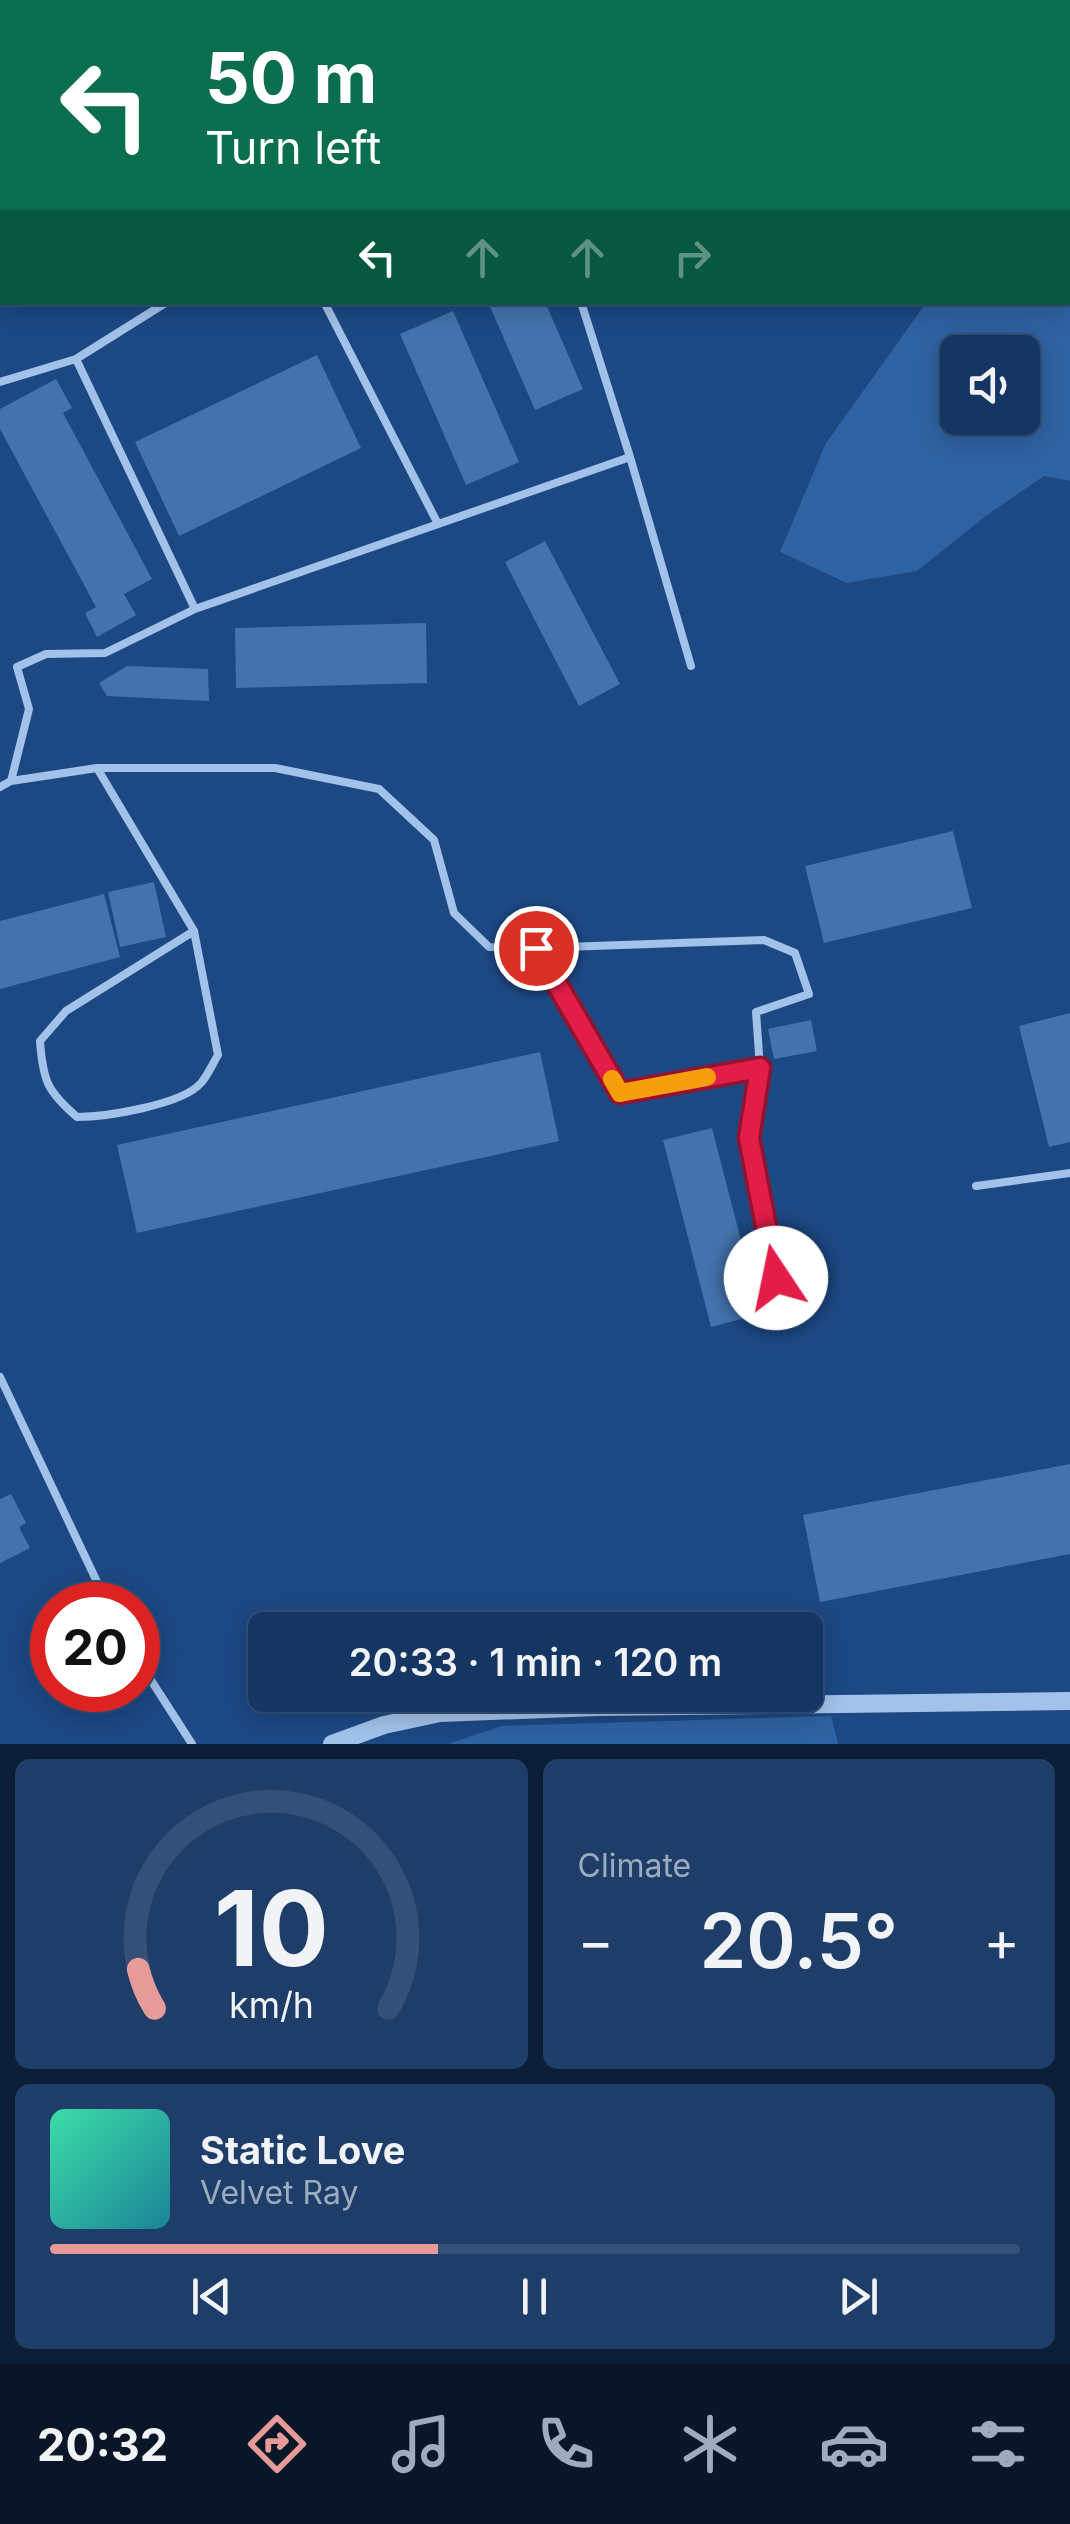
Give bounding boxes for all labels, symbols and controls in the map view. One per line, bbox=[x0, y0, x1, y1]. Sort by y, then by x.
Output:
text: 50 m bbox=[205, 35, 377, 120]
icon: left bbox=[40, 40, 170, 170]
text: Turn left bbox=[205, 120, 381, 175]
icon: left bbox=[350, 230, 405, 285]
icon: ahead bbox=[455, 230, 510, 285]
icon: ahead bbox=[560, 230, 615, 285]
icon: right bbox=[665, 230, 720, 285]
map controls bbox=[940, 335, 1040, 435]
button: sound bbox=[940, 335, 1040, 435]
pin bbox=[494, 906, 579, 991]
icon: arrive bbox=[509, 921, 564, 976]
position arrow bbox=[724, 1226, 828, 1330]
speed limit sign: 20 bbox=[30, 1582, 160, 1712]
text: 20:33 · 1 min · 120 m bbox=[349, 1639, 722, 1685]
text: Climate bbox=[578, 1846, 691, 1885]
text: 10 bbox=[214, 1865, 329, 1991]
text: 20.5° bbox=[699, 1895, 898, 1986]
text: − bbox=[578, 1908, 614, 1974]
text: + bbox=[984, 1908, 1020, 1974]
text: km/h bbox=[229, 1983, 314, 2027]
text: Static Love bbox=[200, 2127, 405, 2173]
text: Velvet Ray bbox=[200, 2173, 358, 2212]
icon: previous bbox=[184, 2269, 239, 2324]
icon: pause bbox=[507, 2269, 562, 2324]
icon: next bbox=[831, 2269, 886, 2324]
icon: directions bbox=[242, 2409, 312, 2479]
icon: music bbox=[386, 2409, 456, 2479]
icon: phone bbox=[531, 2409, 601, 2479]
icon: climate bbox=[675, 2409, 745, 2479]
icon: car bbox=[819, 2409, 889, 2479]
icon: filters bbox=[963, 2409, 1033, 2479]
text: 20:32 bbox=[37, 2417, 168, 2472]

